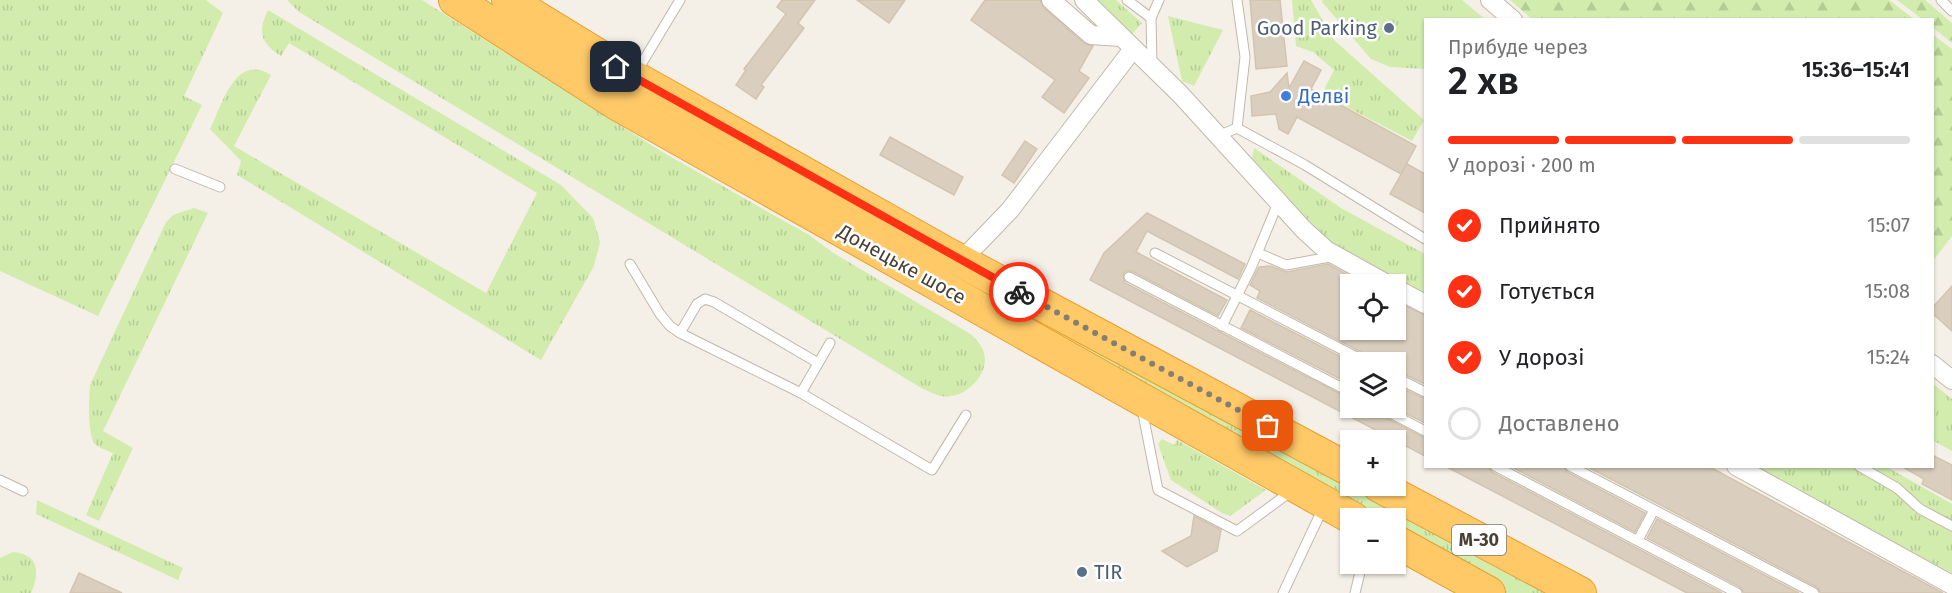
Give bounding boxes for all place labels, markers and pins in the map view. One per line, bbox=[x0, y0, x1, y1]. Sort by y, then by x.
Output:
place label: Good Parking bbox=[1257, 16, 1378, 40]
marker: Good Parking bbox=[1382, 21, 1396, 35]
pin bbox=[590, 41, 641, 92]
place label: Делві bbox=[1297, 84, 1349, 108]
marker: Делві bbox=[1279, 89, 1293, 103]
pin bbox=[1242, 400, 1293, 451]
place label: TIR bbox=[1094, 560, 1122, 584]
marker: TIR bbox=[1075, 565, 1089, 579]

